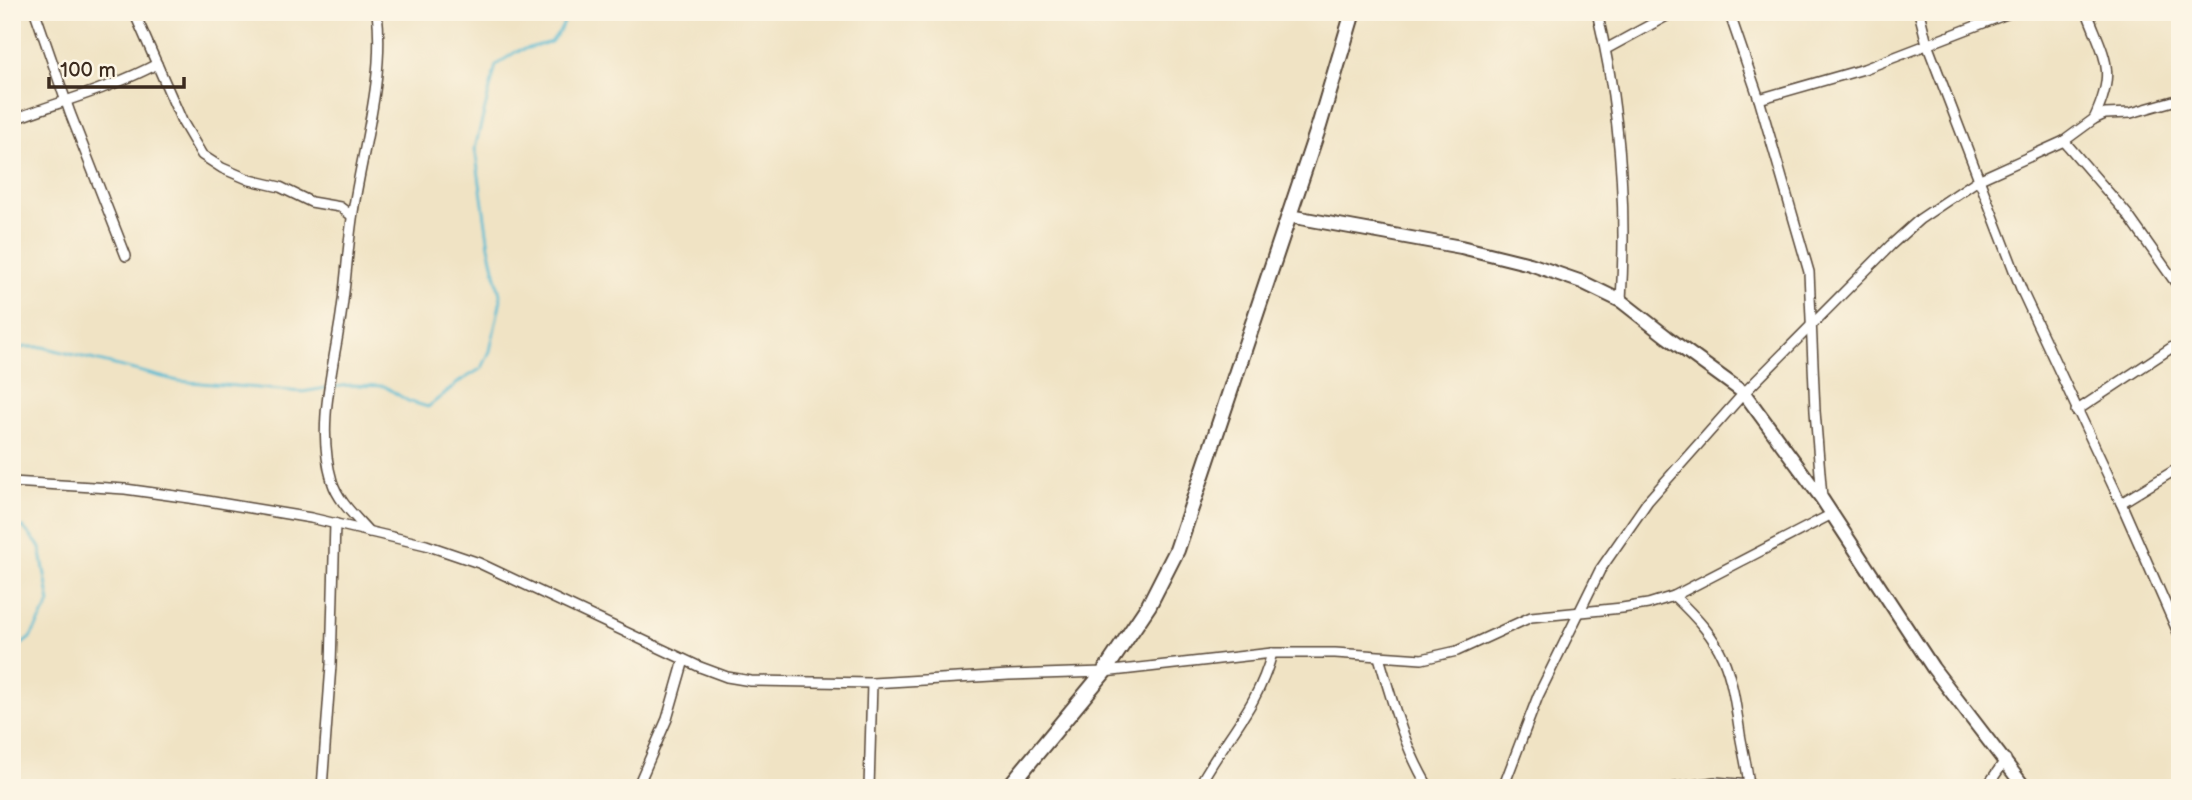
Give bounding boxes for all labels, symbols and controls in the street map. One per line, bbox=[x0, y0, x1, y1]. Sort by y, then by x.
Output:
scale bar bbox=[49, 46, 184, 90]
text: 100 m bbox=[60, 58, 116, 83]

